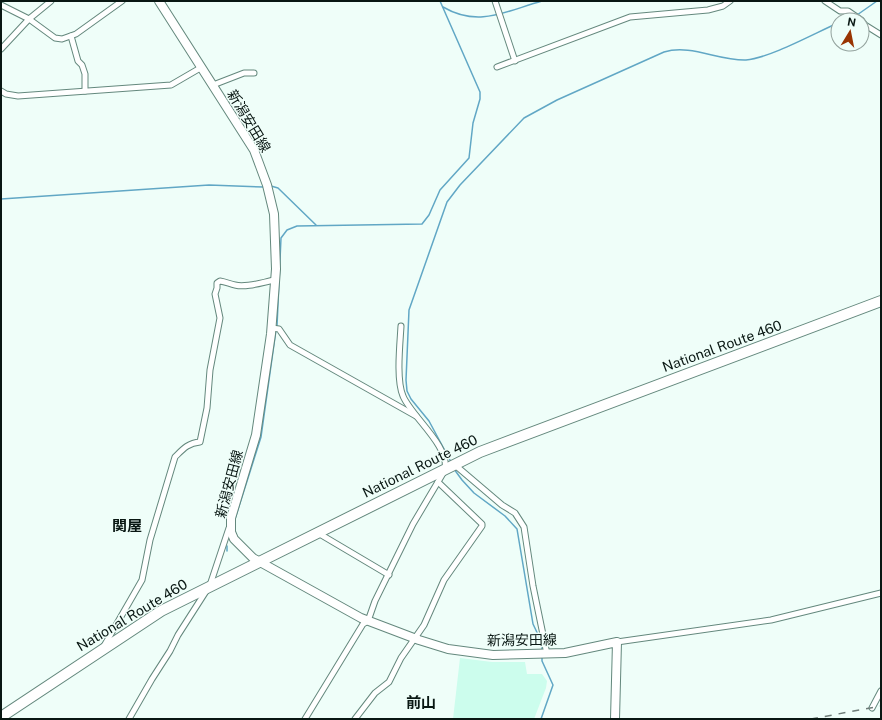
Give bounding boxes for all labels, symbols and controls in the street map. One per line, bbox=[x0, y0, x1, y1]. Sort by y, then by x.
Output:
north arrow bbox=[830, 12, 870, 52]
text: N bbox=[846, 15, 857, 29]
street label: 新潟安田線 bbox=[224, 87, 274, 155]
street label: National Route 460 bbox=[660, 317, 784, 375]
street label: National Route 460 bbox=[360, 431, 480, 501]
street label: 新潟安田線 bbox=[212, 448, 246, 520]
district label: 関屋 bbox=[112, 517, 142, 534]
street label: National Route 460 bbox=[74, 576, 190, 654]
street label: 新潟安田線 bbox=[487, 631, 557, 649]
district label: 前山 bbox=[406, 694, 436, 711]

